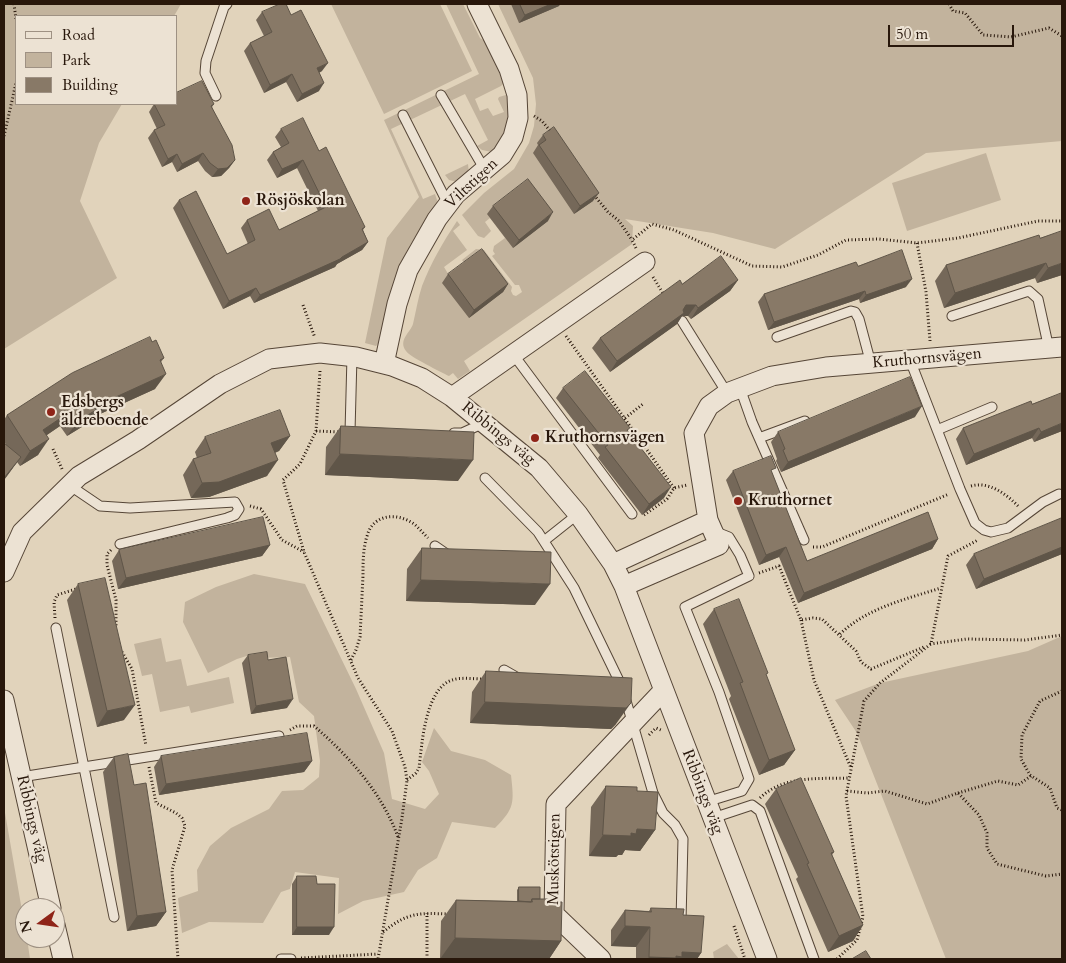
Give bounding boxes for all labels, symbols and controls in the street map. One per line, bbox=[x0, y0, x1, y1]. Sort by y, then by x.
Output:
legend bbox=[15, 15, 178, 105]
scale bar bbox=[891, 15, 1017, 47]
text: 50 m bbox=[896, 24, 928, 44]
text: Road bbox=[62, 25, 95, 45]
text: Park bbox=[62, 50, 91, 70]
text: Building bbox=[62, 75, 118, 95]
street label: Viltstigen bbox=[441, 155, 503, 213]
place label: Rösjöskolan bbox=[256, 191, 345, 211]
marker: Rösjöskolan bbox=[240, 195, 252, 207]
street label: Kruthornsvägen bbox=[871, 345, 983, 373]
place label: Edsbergs äldreboende bbox=[61, 393, 149, 431]
street label: Ribbings väg bbox=[457, 399, 539, 469]
marker: Edsbergs äldreboende bbox=[45, 406, 57, 418]
place label: Kruthornsvägen bbox=[545, 428, 665, 448]
marker: Kruthornsvägen bbox=[529, 432, 541, 444]
place label: Kruthornet bbox=[748, 491, 832, 511]
marker: Kruthornet bbox=[732, 495, 744, 507]
street label: Ribbings väg bbox=[677, 747, 727, 837]
street label: Ribbings väg bbox=[12, 773, 50, 865]
street label: Muskötstigen bbox=[545, 813, 565, 905]
north arrow bbox=[15, 898, 65, 948]
text: N bbox=[15, 918, 37, 935]

